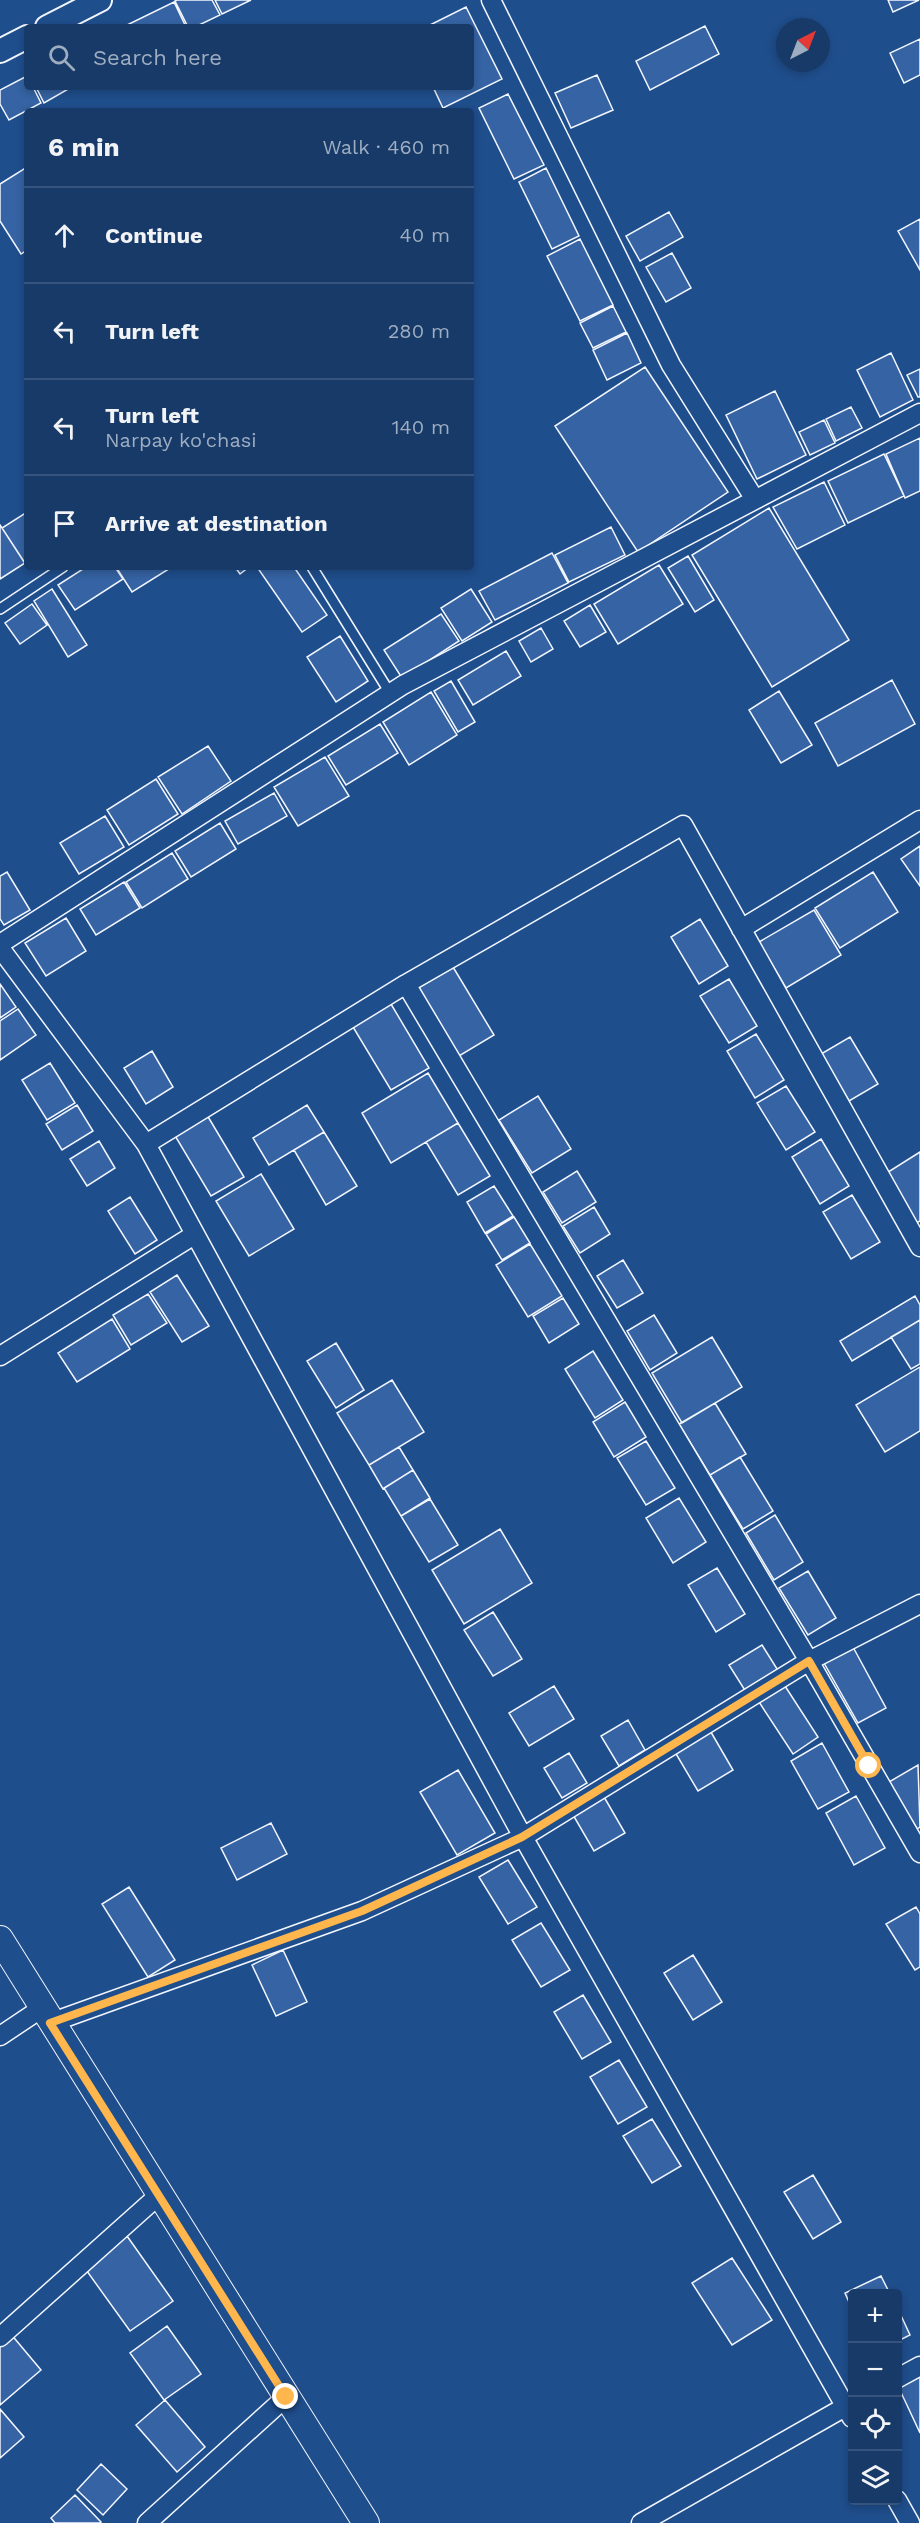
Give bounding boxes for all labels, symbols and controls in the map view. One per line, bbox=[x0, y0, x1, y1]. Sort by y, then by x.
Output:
north arrow bbox=[776, 18, 830, 72]
search box bbox=[24, 24, 474, 90]
icon: search bbox=[45, 41, 78, 74]
text: Search here bbox=[93, 45, 222, 70]
text: 6 min bbox=[48, 132, 120, 162]
text: Walk · 460 m bbox=[322, 135, 450, 159]
icon: ahead bbox=[48, 219, 81, 252]
text: Continue bbox=[105, 223, 203, 248]
text: 40 m bbox=[399, 223, 450, 247]
icon: left bbox=[48, 315, 81, 348]
text: Turn left bbox=[105, 319, 199, 344]
text: 280 m bbox=[388, 319, 450, 343]
text: Turn left bbox=[105, 403, 199, 428]
icon: left bbox=[48, 411, 81, 444]
text: 140 m bbox=[392, 415, 450, 439]
text: Narpay ko'chasi bbox=[105, 428, 257, 452]
icon: arrive bbox=[48, 507, 81, 540]
text: Arrive at destination bbox=[105, 511, 328, 536]
route start bbox=[855, 1752, 881, 1778]
map controls bbox=[848, 2289, 902, 2505]
button: + bbox=[848, 2289, 902, 2343]
button: − bbox=[848, 2343, 902, 2397]
route end bbox=[272, 2383, 298, 2409]
button: locate bbox=[848, 2397, 902, 2451]
button: layers bbox=[848, 2451, 902, 2505]

